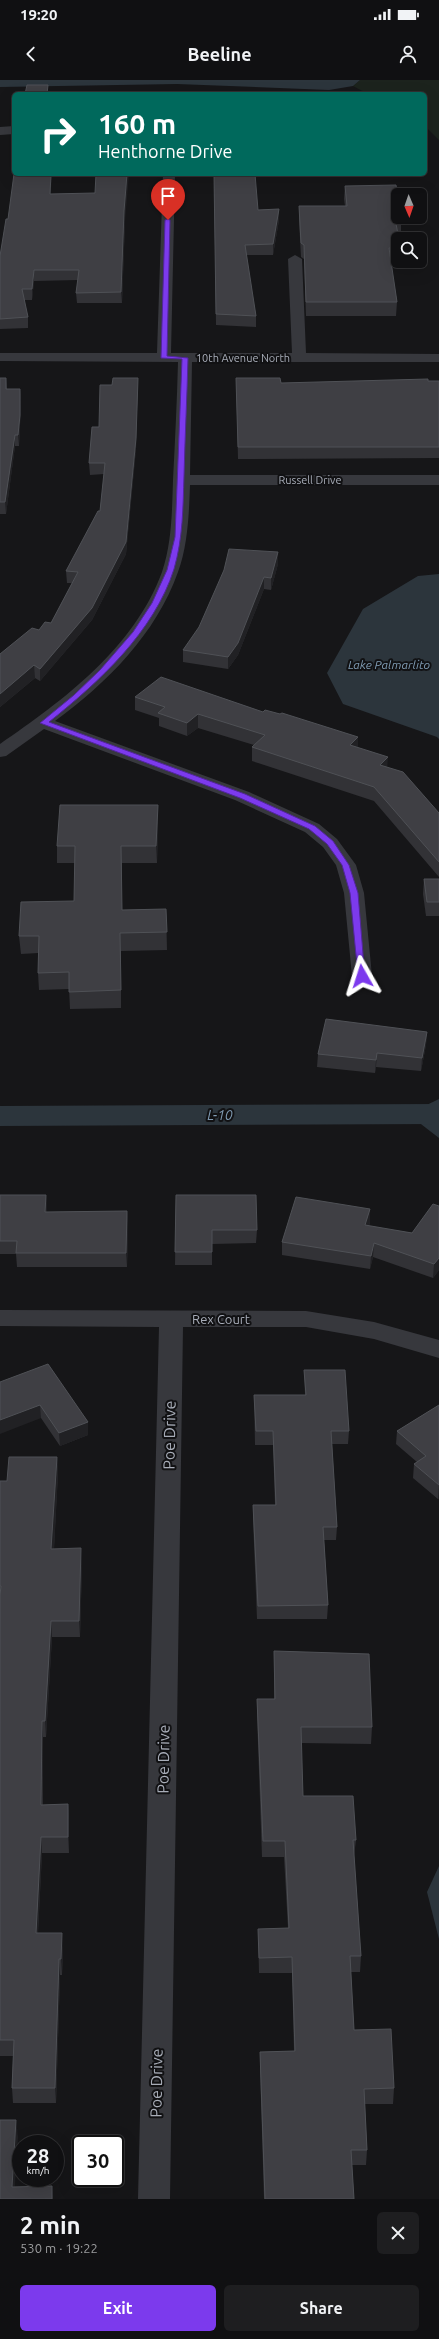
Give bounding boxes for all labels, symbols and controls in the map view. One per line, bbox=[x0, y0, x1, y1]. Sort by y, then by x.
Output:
text: 19:20 bbox=[20, 6, 58, 23]
icon: back bbox=[20, 43, 42, 65]
icon: person bbox=[397, 43, 419, 65]
text: Beeline bbox=[187, 44, 252, 64]
icon: right bbox=[32, 108, 84, 160]
text: 160 m bbox=[98, 108, 176, 139]
text: Henthorne Drive bbox=[98, 141, 232, 161]
pin bbox=[151, 179, 185, 220]
icon: arrive bbox=[157, 185, 179, 207]
north arrow bbox=[391, 188, 427, 224]
map controls bbox=[391, 188, 427, 268]
button: search bbox=[391, 232, 427, 268]
street label: 10th Avenue North bbox=[196, 352, 290, 364]
street label: Russell Drive bbox=[278, 474, 342, 486]
water label: Lake Palmarlito bbox=[348, 658, 431, 671]
position arrow bbox=[341, 955, 383, 997]
water label: L-10 bbox=[207, 1107, 233, 1123]
street label: Rex Court bbox=[192, 1312, 250, 1326]
street label: Poe Drive bbox=[159, 1400, 179, 1470]
street label: Poe Drive bbox=[153, 1724, 173, 1794]
street label: Poe Drive bbox=[146, 2048, 166, 2118]
speed limit sign: 30 bbox=[72, 2135, 124, 2187]
text: 28 bbox=[27, 2144, 49, 2167]
text: km/h bbox=[26, 2165, 50, 2176]
text: 2 min bbox=[20, 2212, 81, 2239]
button: close bbox=[377, 2212, 419, 2254]
text: 530 m · 19:22 bbox=[20, 2241, 98, 2255]
button: Exit bbox=[20, 2285, 216, 2331]
button: Share bbox=[224, 2285, 419, 2331]

